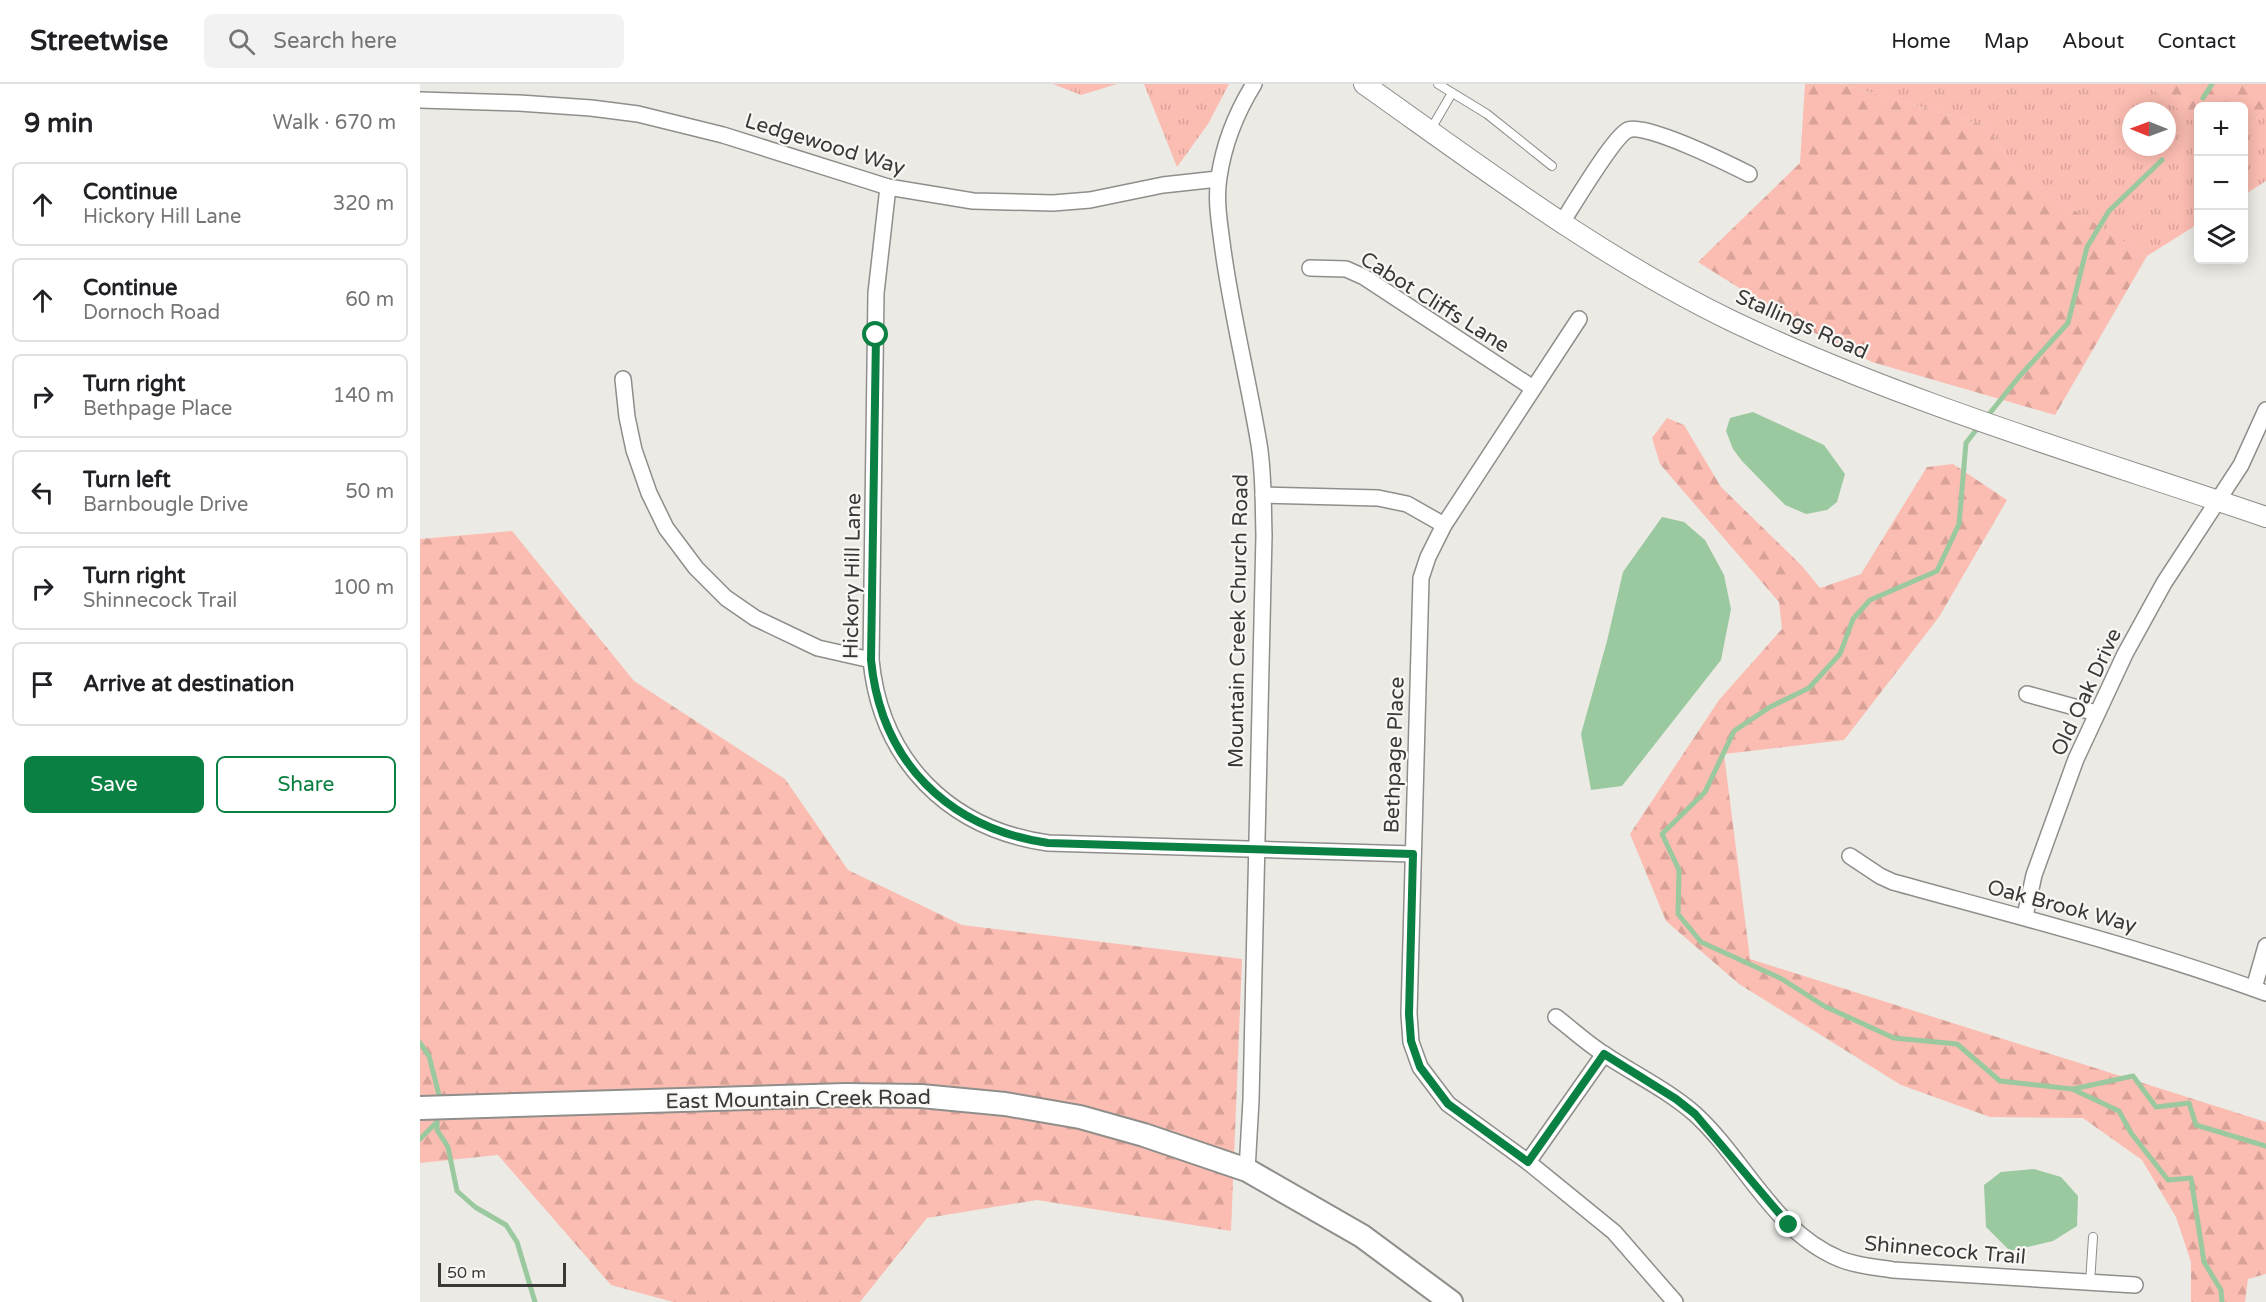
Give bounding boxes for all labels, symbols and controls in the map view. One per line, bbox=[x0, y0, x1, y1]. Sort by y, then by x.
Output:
search box bbox=[204, 14, 624, 68]
text: Streetwise bbox=[30, 24, 168, 58]
icon: search bbox=[225, 25, 258, 58]
text: Search here bbox=[273, 28, 397, 54]
text: Home bbox=[1891, 29, 1951, 54]
text: Map bbox=[1984, 29, 2029, 54]
text: About bbox=[2062, 29, 2124, 54]
text: Contact bbox=[2157, 29, 2236, 54]
north arrow bbox=[2122, 102, 2176, 156]
map controls bbox=[2194, 102, 2248, 264]
button: + bbox=[2194, 102, 2248, 156]
text: 9 min bbox=[24, 108, 93, 139]
street label: Ledgewood Way bbox=[742, 108, 908, 181]
text: Walk · 670 m bbox=[273, 111, 396, 135]
button: − bbox=[2194, 156, 2248, 210]
text: Continue bbox=[83, 179, 178, 205]
icon: ahead bbox=[26, 188, 59, 221]
text: 320 m bbox=[333, 192, 394, 216]
text: Hickory Hill Lane bbox=[83, 205, 241, 229]
button: layers bbox=[2194, 210, 2248, 264]
street label: Cabot Cliffs Lane bbox=[1356, 246, 1514, 358]
text: Continue bbox=[83, 275, 178, 301]
icon: ahead bbox=[26, 284, 59, 317]
street label: Stallings Road bbox=[1732, 284, 1872, 365]
text: 60 m bbox=[345, 288, 394, 312]
text: Dornoch Road bbox=[83, 301, 220, 325]
route start bbox=[862, 321, 888, 347]
text: Turn right bbox=[83, 371, 185, 397]
icon: right bbox=[26, 380, 59, 413]
text: 140 m bbox=[333, 384, 394, 408]
text: Bethpage Place bbox=[83, 397, 232, 421]
text: Turn left bbox=[83, 467, 171, 493]
street label: Mountain Creek Church Road bbox=[1223, 474, 1254, 768]
icon: left bbox=[26, 476, 59, 509]
text: 50 m bbox=[345, 480, 394, 504]
text: Barnbougle Drive bbox=[83, 493, 248, 517]
street label: Hickory Hill Lane bbox=[839, 493, 866, 659]
text: Turn right bbox=[83, 563, 185, 589]
icon: right bbox=[26, 572, 59, 605]
text: 100 m bbox=[333, 576, 394, 600]
text: Shinnecock Trail bbox=[83, 589, 237, 613]
street label: Old Oak Drive bbox=[2046, 624, 2127, 760]
icon: arrive bbox=[26, 668, 59, 701]
text: Arrive at destination bbox=[83, 671, 294, 697]
street label: Bethpage Place bbox=[1379, 676, 1410, 834]
button: Save bbox=[24, 756, 204, 813]
button: Share bbox=[216, 756, 396, 813]
street label: Oak Brook Way bbox=[1985, 875, 2139, 938]
street label: East Mountain Creek Road bbox=[665, 1085, 931, 1114]
route end bbox=[1775, 1211, 1801, 1237]
street label: Shinnecock Trail bbox=[1863, 1231, 2027, 1270]
scale bar bbox=[438, 1260, 566, 1288]
text: 50 m bbox=[447, 1263, 486, 1283]

